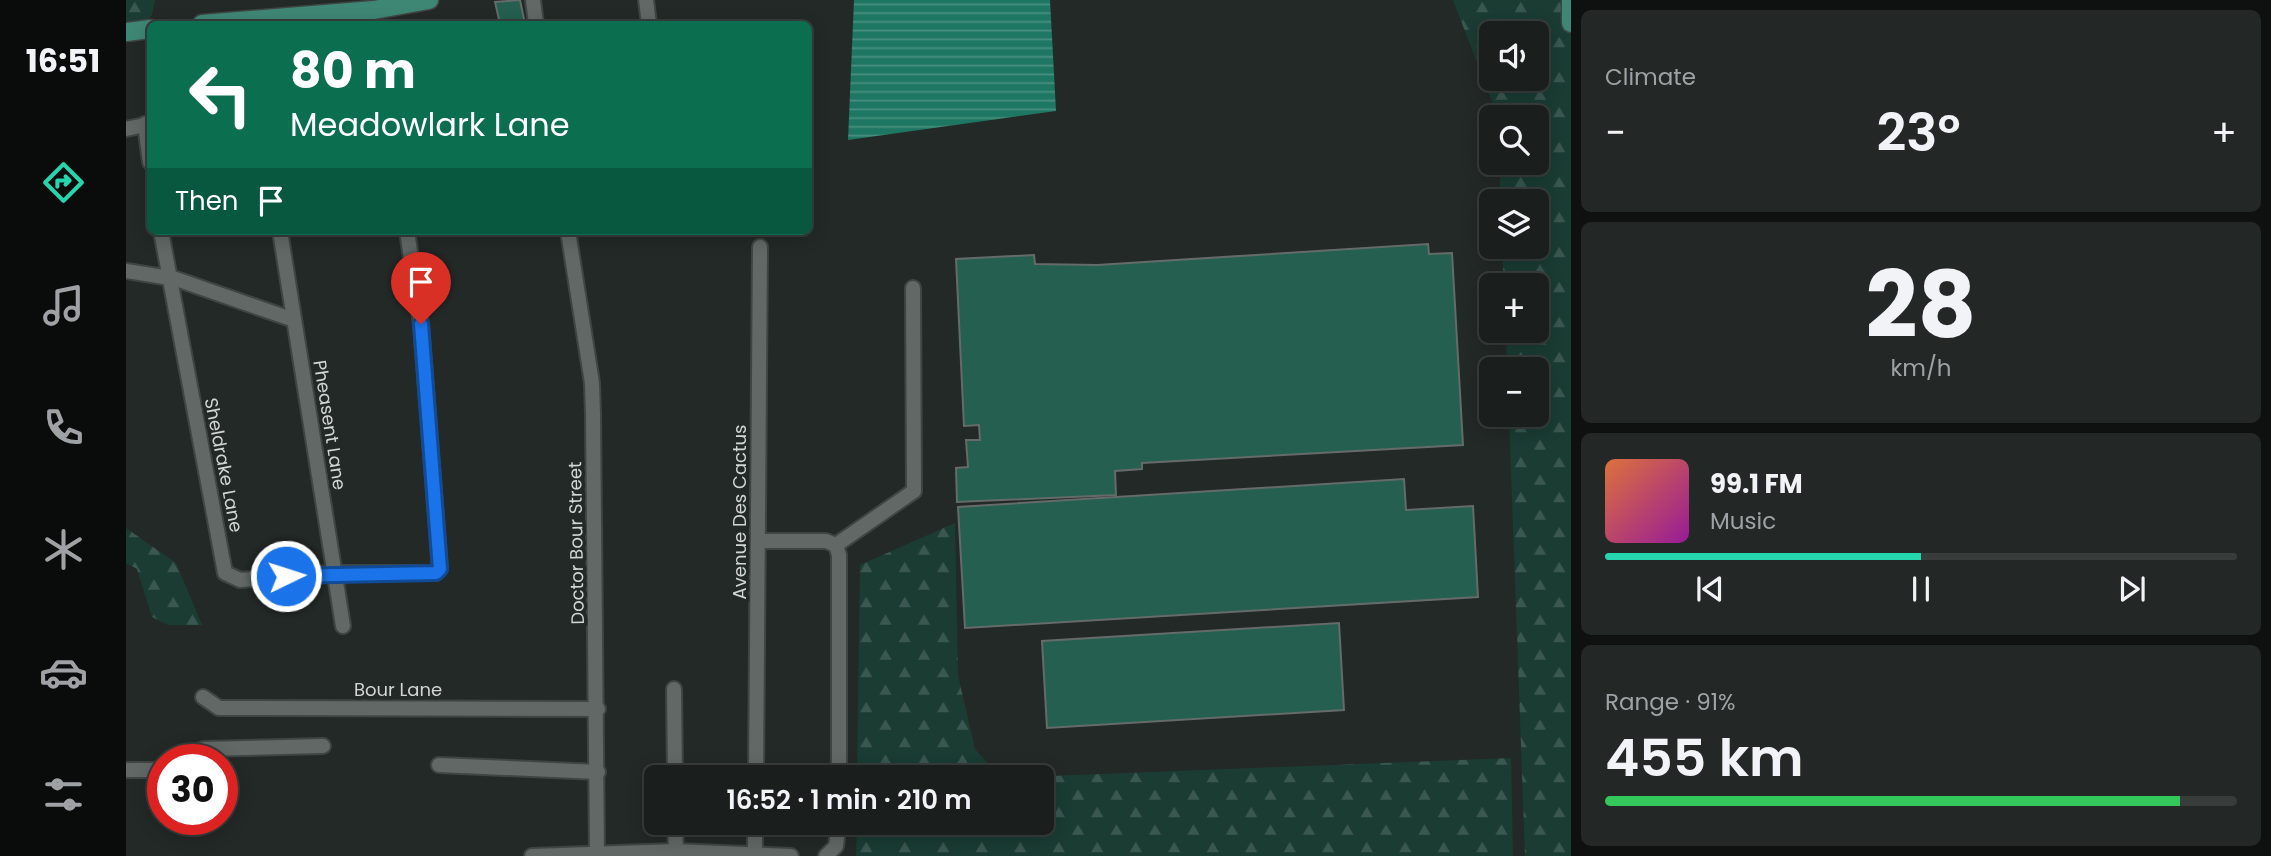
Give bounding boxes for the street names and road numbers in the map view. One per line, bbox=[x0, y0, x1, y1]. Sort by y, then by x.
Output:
street label: Pheasent Lane bbox=[307, 358, 353, 492]
street label: Sheldrake Lane bbox=[199, 396, 249, 534]
street label: Avenue Des Cactus bbox=[727, 425, 752, 599]
street label: Doctor Bour Street bbox=[562, 461, 590, 625]
street label: Bour Lane bbox=[354, 677, 442, 702]

